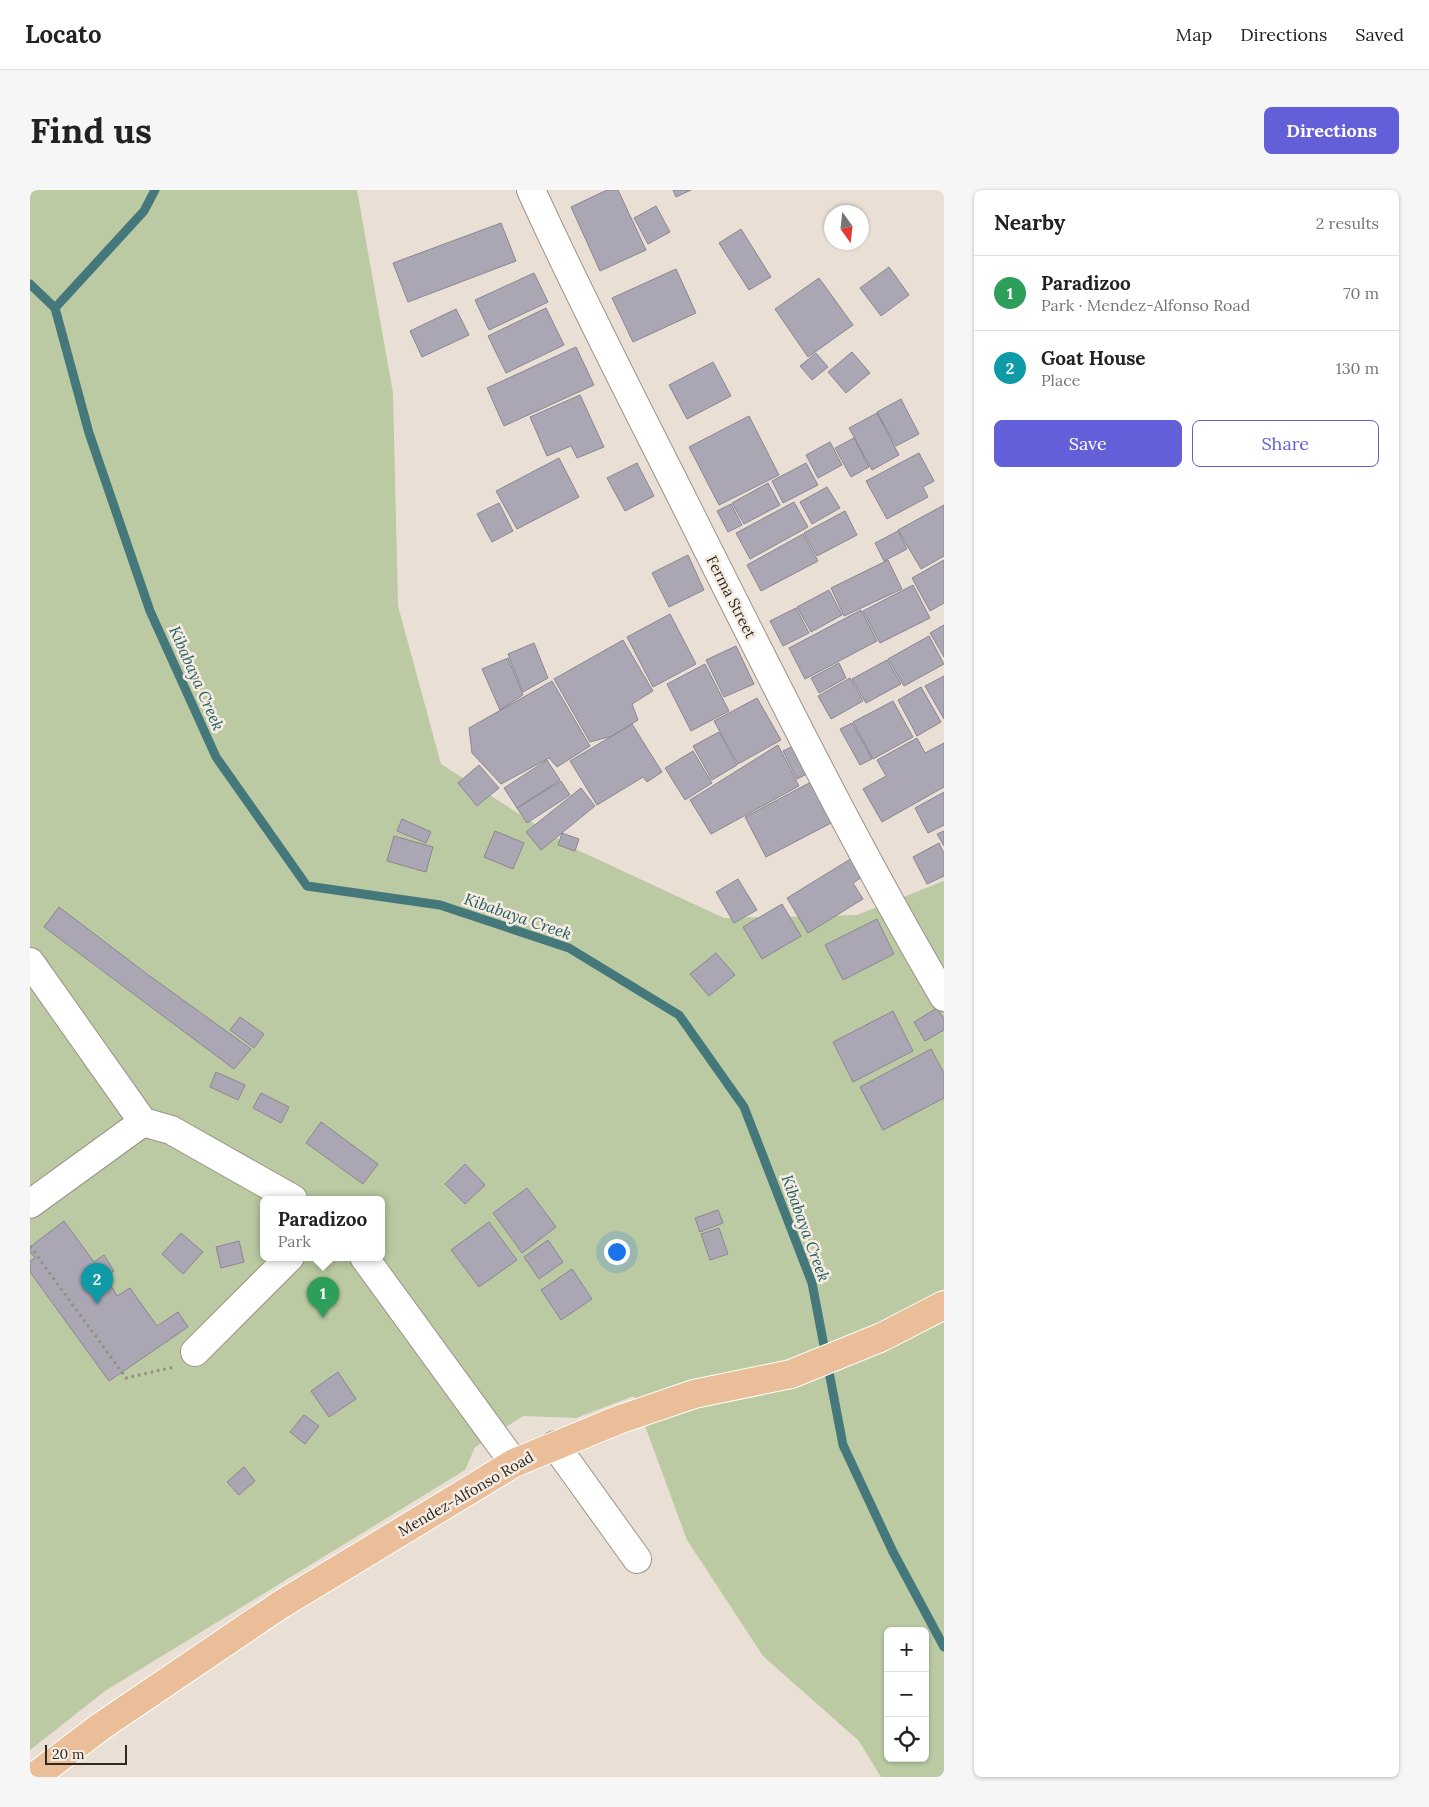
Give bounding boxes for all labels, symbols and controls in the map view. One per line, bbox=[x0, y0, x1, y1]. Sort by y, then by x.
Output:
text: Locato bbox=[25, 19, 102, 50]
text: Map bbox=[1176, 23, 1212, 46]
text: Directions bbox=[1240, 23, 1327, 46]
text: Saved bbox=[1355, 23, 1404, 46]
button: Directions bbox=[1264, 107, 1399, 154]
text: Find us bbox=[30, 108, 152, 153]
north arrow bbox=[824, 205, 869, 250]
text: Nearby bbox=[994, 209, 1065, 236]
text: 2 results bbox=[1316, 213, 1379, 233]
text: Paradizoo bbox=[1041, 271, 1131, 295]
text: 1 bbox=[1007, 283, 1013, 303]
text: 70 m bbox=[1343, 283, 1379, 303]
text: Park · Mendez-Alfonso Road bbox=[1041, 295, 1250, 315]
text: Goat House bbox=[1041, 346, 1146, 370]
text: 2 bbox=[1006, 358, 1014, 378]
text: 130 m bbox=[1336, 358, 1379, 378]
text: Place bbox=[1041, 370, 1080, 390]
button: Save bbox=[994, 420, 1182, 467]
button: Share bbox=[1192, 420, 1379, 467]
street label: Ferma Street bbox=[702, 552, 760, 641]
water label: Kibabaya Creek bbox=[165, 623, 229, 733]
water label: Kibabaya Creek bbox=[462, 888, 574, 944]
water label: Kibabaya Creek bbox=[777, 1172, 835, 1284]
popup bbox=[260, 1196, 385, 1261]
text: Paradizoo bbox=[278, 1207, 367, 1231]
text: Park bbox=[278, 1231, 311, 1251]
your location bbox=[604, 1239, 630, 1265]
pin: 2 bbox=[81, 1263, 113, 1304]
pin: 1 bbox=[307, 1277, 339, 1318]
street label: Mendez-Alfonso Road bbox=[395, 1447, 537, 1540]
map controls bbox=[884, 1627, 929, 1762]
button: + bbox=[884, 1627, 929, 1672]
button: − bbox=[884, 1672, 929, 1717]
button: locate bbox=[884, 1717, 929, 1762]
scale bar bbox=[45, 1742, 128, 1765]
text: 20 m bbox=[52, 1745, 84, 1763]

